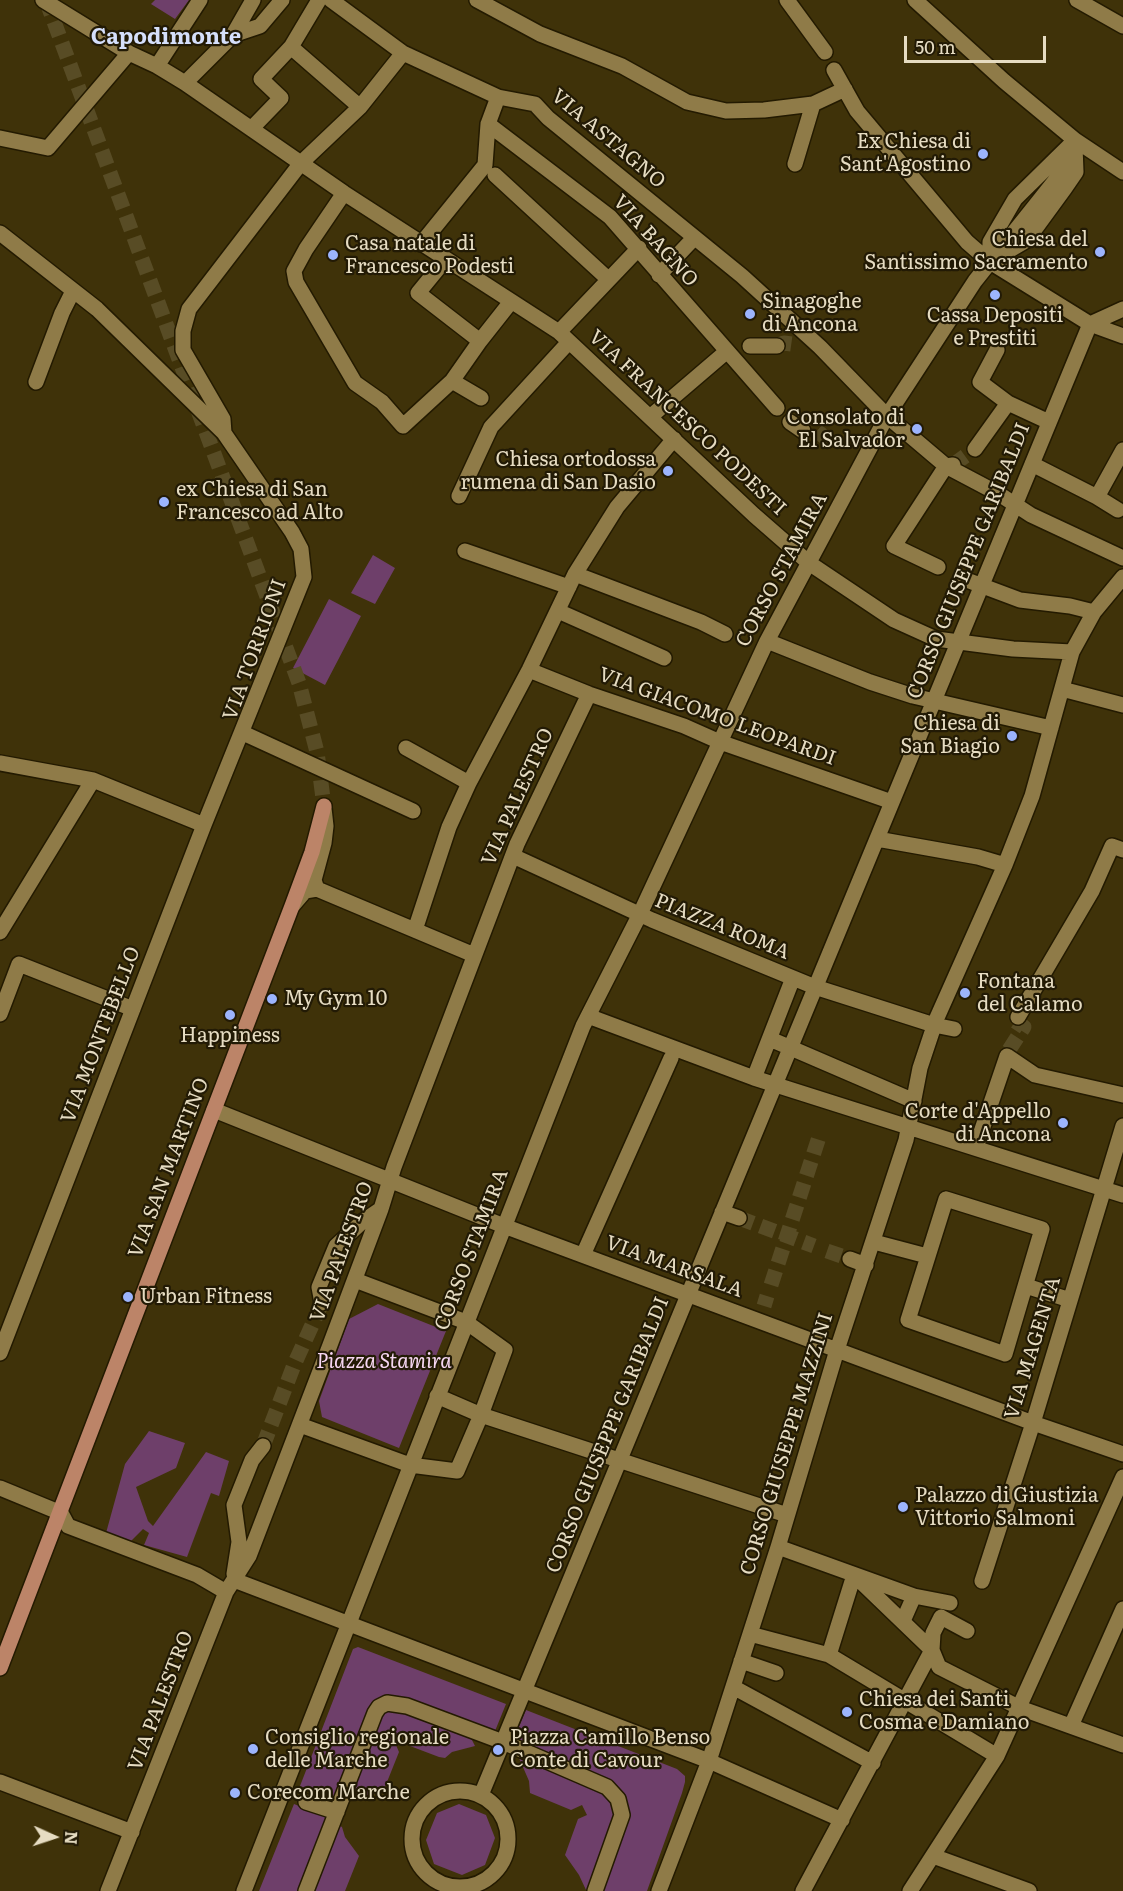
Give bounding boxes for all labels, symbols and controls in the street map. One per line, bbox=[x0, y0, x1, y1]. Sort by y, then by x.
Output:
scale bar bbox=[907, 24, 1050, 62]
district label: Capodimonte bbox=[91, 25, 241, 51]
text: 50 m bbox=[915, 33, 956, 60]
street label: VIA ASTAGNO bbox=[546, 84, 670, 194]
place label: Ex Chiesa di Sant'Agostino bbox=[840, 130, 971, 177]
marker: Ex Chiesa di Sant'Agostino bbox=[976, 147, 990, 161]
street label: VIA BAGNO bbox=[607, 190, 703, 292]
place label: Chiesa del Santissimo Sacramento bbox=[864, 228, 1088, 275]
place label: Casa natale di Francesco Podesti bbox=[345, 232, 514, 279]
marker: Chiesa del Santissimo Sacramento bbox=[1093, 245, 1107, 259]
marker: Casa natale di Francesco Podesti bbox=[326, 248, 340, 262]
marker: Cassa Depositi e Prestiti bbox=[988, 288, 1002, 302]
place label: Sinagoghe di Ancona bbox=[762, 290, 862, 337]
place label: Cassa Depositi e Prestiti bbox=[927, 304, 1063, 351]
marker: Sinagoghe di Ancona bbox=[743, 307, 757, 321]
street label: VIA FRANCESCO PODESTI bbox=[583, 325, 791, 521]
place label: Consolato di El Salvador bbox=[787, 406, 905, 453]
street label: CORSO GIUSEPPE GARIBALDI bbox=[903, 420, 1035, 702]
marker: Consolato di El Salvador bbox=[910, 422, 924, 436]
place label: Chiesa ortodossa rumena di San Dasio bbox=[461, 448, 656, 495]
marker: Chiesa ortodossa rumena di San Dasio bbox=[661, 464, 675, 478]
place label: ex Chiesa di San Francesco ad Alto bbox=[176, 478, 343, 525]
street label: CORSO STAMIRA bbox=[731, 489, 833, 651]
marker: ex Chiesa di San Francesco ad Alto bbox=[157, 495, 171, 509]
street label: VIA TORRIONI bbox=[218, 576, 292, 724]
street label: VIA GIACOMO LEOPARDI bbox=[595, 663, 839, 771]
place label: Chiesa di San Biagio bbox=[900, 712, 1000, 759]
street label: VIA PALESTRO bbox=[477, 725, 559, 869]
marker: Chiesa di San Biagio bbox=[1005, 729, 1019, 743]
street label: PIAZZA ROMA bbox=[651, 889, 793, 965]
street label: VIA MONTEBELLO bbox=[56, 943, 146, 1127]
place label: Fontana del Calamo bbox=[977, 970, 1083, 1017]
marker: Fontana del Calamo bbox=[958, 986, 972, 1000]
place label: My Gym 10 bbox=[284, 987, 387, 1011]
marker: My Gym 10 bbox=[265, 992, 279, 1006]
marker: Happiness bbox=[223, 1008, 237, 1022]
place label: Happiness bbox=[180, 1024, 280, 1048]
street label: VIA SAN MARTINO bbox=[124, 1075, 214, 1261]
place label: Corte d'Appello di Ancona bbox=[905, 1100, 1051, 1147]
marker: Corte d'Appello di Ancona bbox=[1056, 1116, 1070, 1130]
street label: CORSO STAMIRA bbox=[430, 1166, 514, 1334]
street label: VIA PALESTRO bbox=[305, 1178, 379, 1326]
street label: VIA MARSALA bbox=[602, 1231, 746, 1303]
street label: VIA MAGENTA bbox=[1000, 1274, 1066, 1422]
place label: Urban Fitness bbox=[140, 1285, 272, 1309]
marker: Urban Fitness bbox=[121, 1290, 135, 1304]
street label: CORSO GIUSEPPE GARIBALDI bbox=[542, 1294, 674, 1576]
street label: CORSO GIUSEPPE MAZZINI bbox=[736, 1310, 838, 1578]
park label: Piazza Stamira bbox=[316, 1350, 452, 1374]
place label: Palazzo di Giustizia Vittorio Salmoni bbox=[915, 1484, 1098, 1531]
marker: Palazzo di Giustizia Vittorio Salmoni bbox=[896, 1500, 910, 1514]
street label: VIA PALESTRO bbox=[123, 1628, 199, 1774]
place label: Chiesa dei Santi Cosma e Damiano bbox=[859, 1688, 1029, 1735]
marker: Chiesa dei Santi Cosma e Damiano bbox=[840, 1705, 854, 1719]
place label: Consiglio regionale delle Marche bbox=[265, 1726, 449, 1773]
place label: Piazza Camillo Benso Conte di Cavour bbox=[510, 1726, 710, 1773]
marker: Consiglio regionale delle Marche bbox=[246, 1742, 260, 1756]
marker: Piazza Camillo Benso Conte di Cavour bbox=[491, 1743, 505, 1757]
place label: Corecom Marche bbox=[247, 1781, 410, 1805]
marker: Corecom Marche bbox=[228, 1786, 242, 1800]
north arrow bbox=[24, 1807, 84, 1867]
text: N bbox=[60, 1831, 84, 1845]

